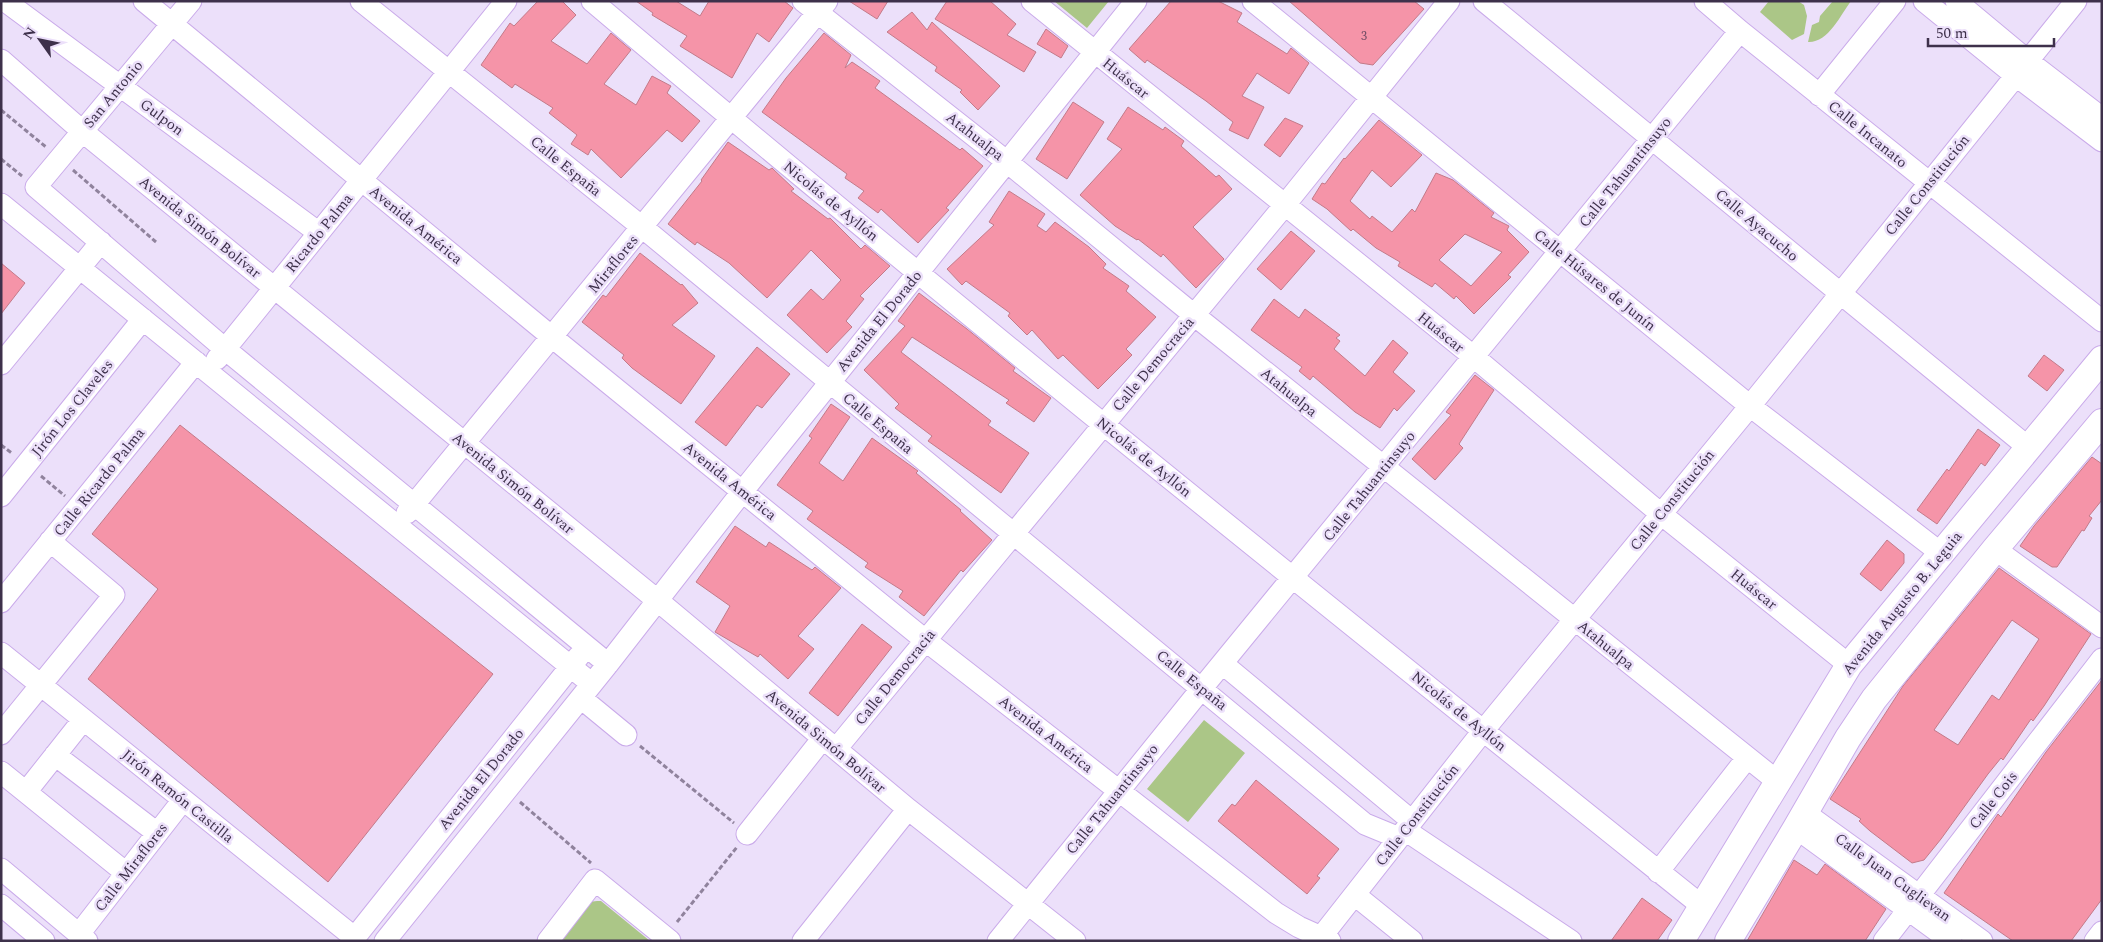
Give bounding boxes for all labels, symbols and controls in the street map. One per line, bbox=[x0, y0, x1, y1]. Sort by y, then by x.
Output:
north arrow bbox=[15, 15, 65, 65]
scale bar bbox=[1928, 15, 2054, 47]
text: 50 m bbox=[1936, 22, 1968, 45]
text: N bbox=[18, 23, 41, 44]
house number: 3 bbox=[1361, 27, 1367, 46]
street label: Huáscar bbox=[1097, 52, 1154, 105]
street label: San Antonio bbox=[78, 55, 149, 133]
street label: Gulpon bbox=[135, 93, 189, 142]
street label: Calle Incanato bbox=[1823, 95, 1912, 174]
street label: Atahualpa bbox=[941, 106, 1009, 167]
street label: Calle Tahuantinsuyo bbox=[1573, 112, 1677, 233]
street label: Calle España bbox=[525, 130, 607, 203]
street label: Calle Constitución bbox=[1879, 130, 1976, 241]
street label: Nicolás de Ayllón bbox=[778, 156, 884, 247]
street label: Avenida Simón Bolívar bbox=[133, 171, 266, 284]
street label: Avenida América bbox=[364, 180, 468, 271]
street label: Calle Ayacucho bbox=[1710, 184, 1803, 267]
street label: Ricardo Palma bbox=[280, 188, 359, 278]
street label: Calle Húsares de Junín bbox=[1529, 224, 1661, 337]
street label: Miraflores bbox=[583, 230, 644, 299]
street label: Avenida El Dorado bbox=[831, 265, 928, 377]
street label: Huáscar bbox=[1412, 306, 1469, 359]
street label: Calle Democracia bbox=[1107, 311, 1200, 417]
street label: Jirón Los Claveles bbox=[26, 354, 119, 462]
street label: Atahualpa bbox=[1255, 362, 1323, 423]
street label: Calle España bbox=[837, 387, 919, 460]
street label: Nicolás de Ayllón bbox=[1091, 412, 1197, 503]
street label: Calle Ricardo Palma bbox=[48, 422, 151, 542]
street label: Calle Tahuantinsuyo bbox=[1317, 426, 1421, 547]
street label: Avenida Simón Bolívar bbox=[446, 427, 579, 540]
street label: Avenida América bbox=[678, 436, 782, 527]
street label: Calle Constitución bbox=[1624, 445, 1721, 556]
street label: Avenida Augusto B. Leguia bbox=[1837, 526, 1968, 680]
street label: Huáscar bbox=[1725, 563, 1782, 616]
street label: Atahualpa bbox=[1572, 615, 1640, 676]
street label: Calle Democracia bbox=[849, 624, 942, 730]
street label: Calle España bbox=[1151, 644, 1233, 717]
street label: Nicolás de Ayllón bbox=[1406, 666, 1512, 757]
street label: Avenida Simón Bolívar bbox=[760, 684, 891, 799]
street label: Avenida América bbox=[993, 690, 1098, 779]
street label: Avenida El Dorado bbox=[433, 723, 530, 835]
street label: Calle Tahuantinsuyo bbox=[1060, 739, 1164, 860]
street label: Jirón Ramón Castilla bbox=[117, 744, 239, 849]
street label: Calle Constitución bbox=[1370, 759, 1465, 871]
street label: Calle Cois bbox=[1963, 766, 2023, 834]
street label: Calle Miraflores bbox=[89, 818, 174, 917]
street label: Calle Juan Cuglievan bbox=[1830, 827, 1956, 928]

